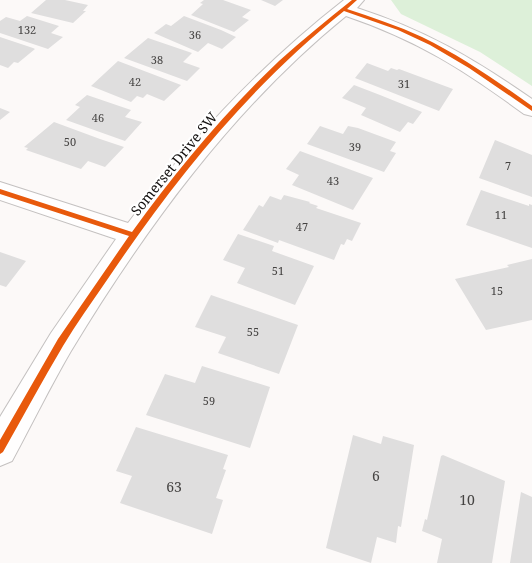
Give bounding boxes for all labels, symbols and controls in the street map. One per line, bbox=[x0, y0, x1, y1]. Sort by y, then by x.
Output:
house number: 132 bbox=[18, 22, 36, 37]
house number: 36 bbox=[189, 27, 201, 42]
house number: 38 bbox=[151, 52, 163, 67]
house number: 42 bbox=[129, 74, 141, 89]
house number: 31 bbox=[398, 76, 410, 91]
street label: Somerset Drive SW bbox=[126, 108, 221, 219]
house number: 46 bbox=[92, 110, 104, 125]
house number: 50 bbox=[64, 134, 76, 149]
house number: 39 bbox=[349, 139, 361, 154]
house number: 7 bbox=[505, 158, 511, 173]
house number: 43 bbox=[327, 173, 339, 188]
house number: 11 bbox=[495, 207, 507, 222]
house number: 47 bbox=[296, 219, 308, 234]
house number: 51 bbox=[272, 263, 284, 278]
house number: 15 bbox=[491, 283, 503, 298]
house number: 55 bbox=[247, 324, 259, 339]
house number: 59 bbox=[203, 393, 215, 408]
house number: 6 bbox=[372, 466, 380, 485]
house number: 63 bbox=[166, 477, 182, 496]
house number: 10 bbox=[459, 490, 475, 509]

